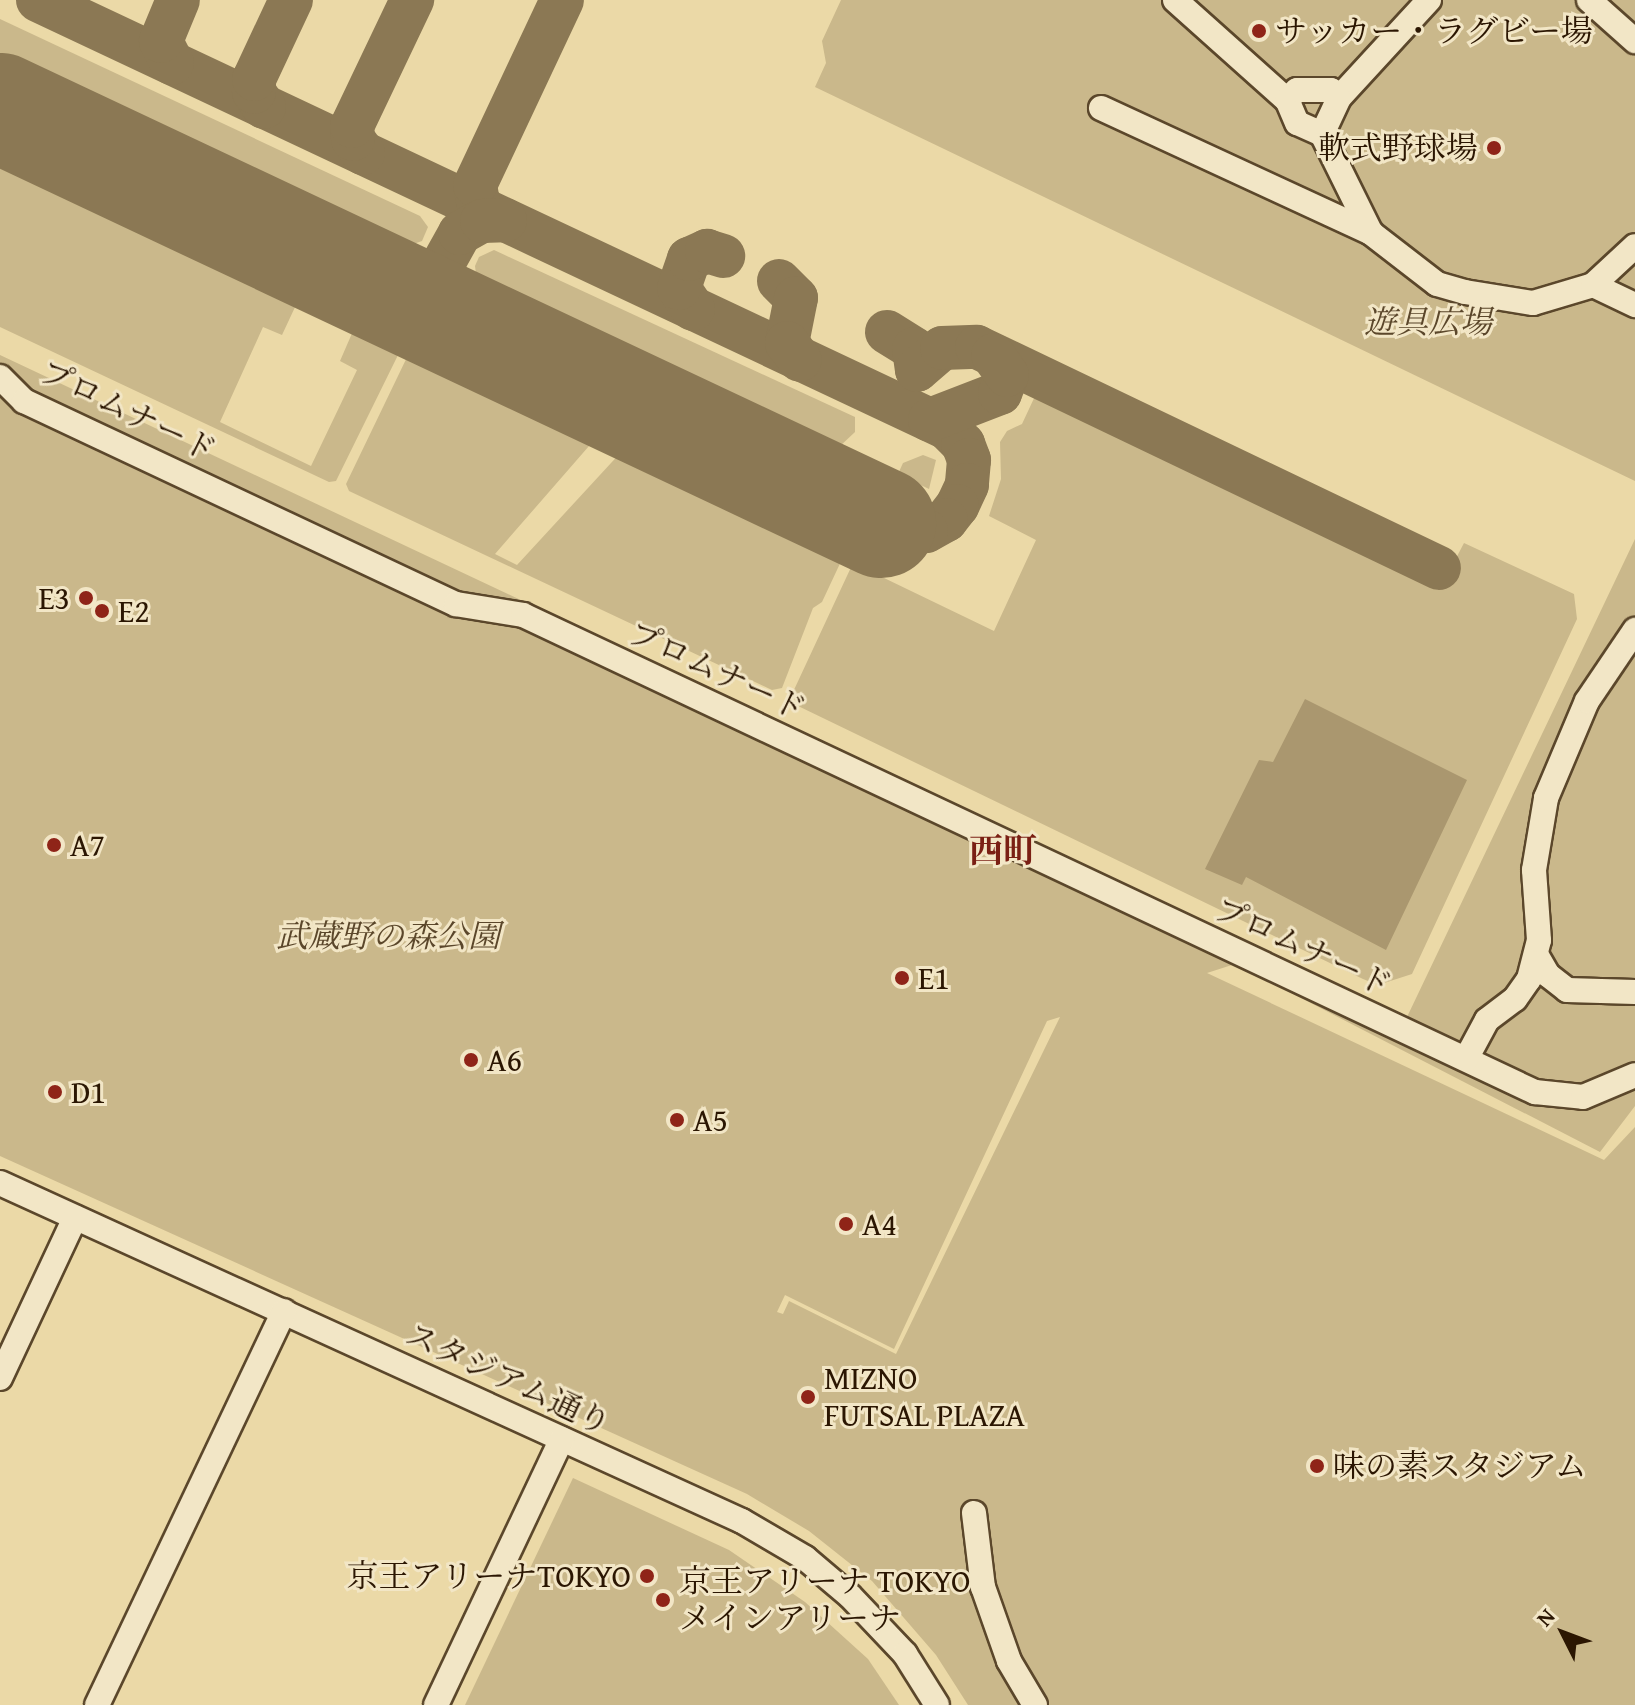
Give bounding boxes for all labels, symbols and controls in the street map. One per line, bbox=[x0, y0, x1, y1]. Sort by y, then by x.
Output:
place label: サッカー・ラグビー場 bbox=[1275, 12, 1594, 50]
marker: サッカー・ラグビー場 bbox=[1250, 22, 1268, 40]
place label: 軟式野球場 bbox=[1318, 129, 1478, 167]
marker: 軟式野球場 bbox=[1485, 139, 1503, 157]
park label: 遊具広場 bbox=[1364, 303, 1492, 341]
street label: プロムナード bbox=[33, 352, 223, 470]
place label: E3 bbox=[38, 579, 70, 617]
marker: E3 bbox=[77, 589, 95, 607]
place label: E2 bbox=[118, 592, 150, 630]
marker: E2 bbox=[93, 602, 111, 620]
street label: プロムナード bbox=[622, 613, 812, 729]
place label: A7 bbox=[70, 826, 105, 864]
district label: 西町 bbox=[969, 830, 1037, 870]
marker: A7 bbox=[45, 836, 63, 854]
street label: プロムナード bbox=[1208, 889, 1398, 1005]
park label: 武蔵野の森公園 bbox=[276, 917, 500, 955]
place label: E1 bbox=[918, 959, 950, 997]
marker: E1 bbox=[893, 969, 911, 987]
place label: A6 bbox=[487, 1041, 522, 1079]
marker: A6 bbox=[462, 1051, 480, 1069]
place label: D1 bbox=[71, 1073, 106, 1111]
marker: D1 bbox=[46, 1083, 64, 1101]
place label: A5 bbox=[693, 1101, 728, 1139]
marker: A5 bbox=[668, 1111, 686, 1129]
place label: A4 bbox=[862, 1205, 897, 1243]
marker: A4 bbox=[837, 1215, 855, 1233]
street label: スタジアム通り bbox=[398, 1314, 618, 1444]
place label: MIZNO FUTSAL PLAZA bbox=[824, 1360, 1025, 1435]
marker: MIZNO FUTSAL PLAZA bbox=[799, 1388, 817, 1406]
place label: 味の素スタジアム bbox=[1333, 1447, 1589, 1485]
marker: 味の素スタジアム bbox=[1308, 1457, 1326, 1475]
place label: 京王アリーナTOKYO bbox=[345, 1557, 631, 1595]
place label: 京王アリーナ TOKYO メインアリーナ bbox=[679, 1563, 972, 1638]
marker: 京王アリーナTOKYO bbox=[638, 1567, 656, 1585]
marker: 京王アリーナ TOKYO メインアリーナ bbox=[654, 1591, 672, 1609]
north arrow bbox=[1523, 1593, 1603, 1673]
text: N bbox=[1528, 1601, 1562, 1633]

